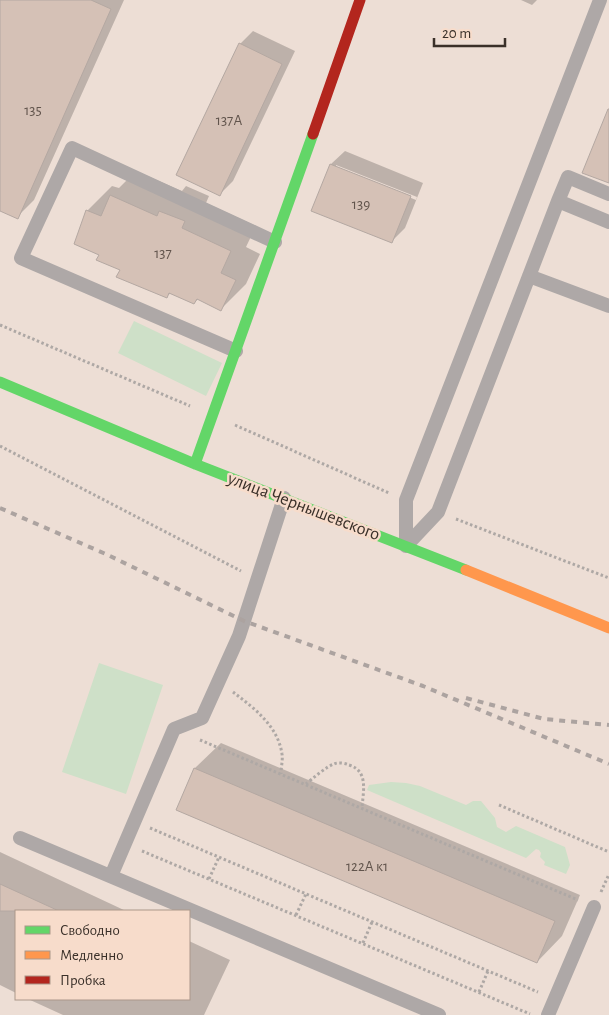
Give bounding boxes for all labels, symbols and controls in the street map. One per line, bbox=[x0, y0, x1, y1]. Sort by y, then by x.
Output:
scale bar bbox=[434, 15, 505, 47]
text: 20 m bbox=[442, 26, 471, 41]
house number: 135 bbox=[24, 103, 42, 118]
house number: 137А bbox=[216, 113, 242, 128]
house number: 139 bbox=[352, 197, 370, 212]
house number: 137 bbox=[154, 246, 172, 261]
street label: улица Чернышевского bbox=[224, 469, 382, 544]
house number: 122А к1 bbox=[346, 859, 388, 874]
legend bbox=[15, 910, 190, 1000]
text: Свободно bbox=[60, 923, 120, 938]
text: Медленно bbox=[60, 948, 124, 963]
text: Пробка bbox=[60, 973, 106, 988]

